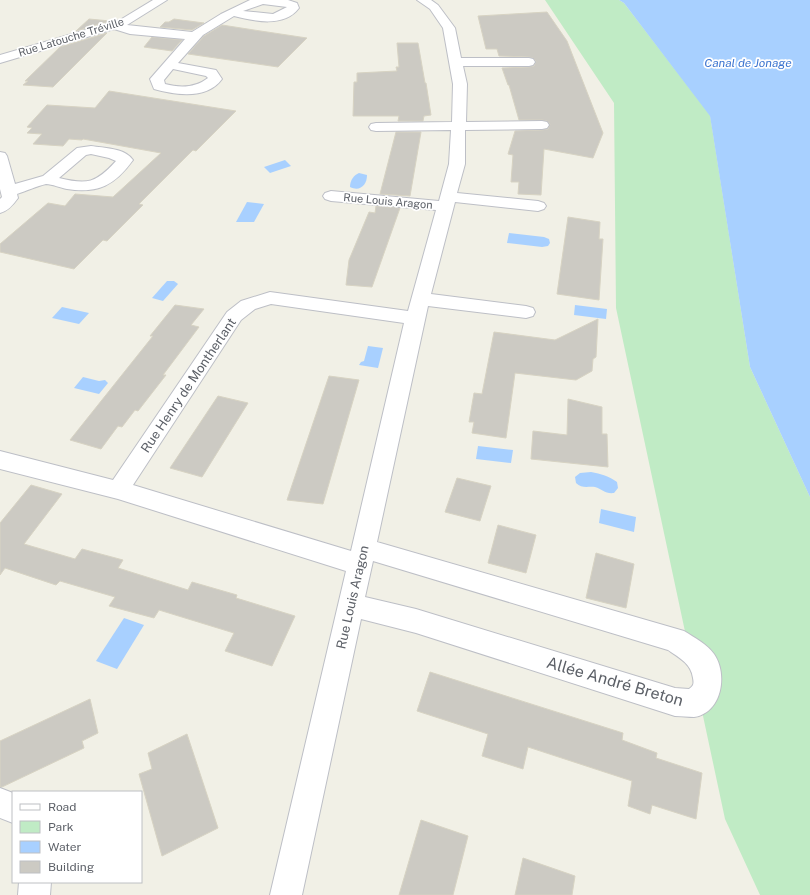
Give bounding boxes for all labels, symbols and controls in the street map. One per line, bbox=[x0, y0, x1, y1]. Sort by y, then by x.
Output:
street label: Rue Latouche Tréville bbox=[17, 15, 125, 59]
water label: Canal de Jonage bbox=[704, 56, 792, 70]
street label: Rue Louis Aragon bbox=[343, 191, 433, 211]
street label: Rue Henry de Montherlant bbox=[138, 315, 239, 455]
street label: Rue Louis Aragon bbox=[333, 544, 372, 650]
street label: Allée André Breton bbox=[544, 653, 685, 710]
legend bbox=[12, 791, 142, 883]
text: Road bbox=[48, 800, 76, 814]
text: Park bbox=[48, 820, 74, 834]
text: Water bbox=[48, 840, 82, 854]
text: Building bbox=[48, 860, 94, 874]

